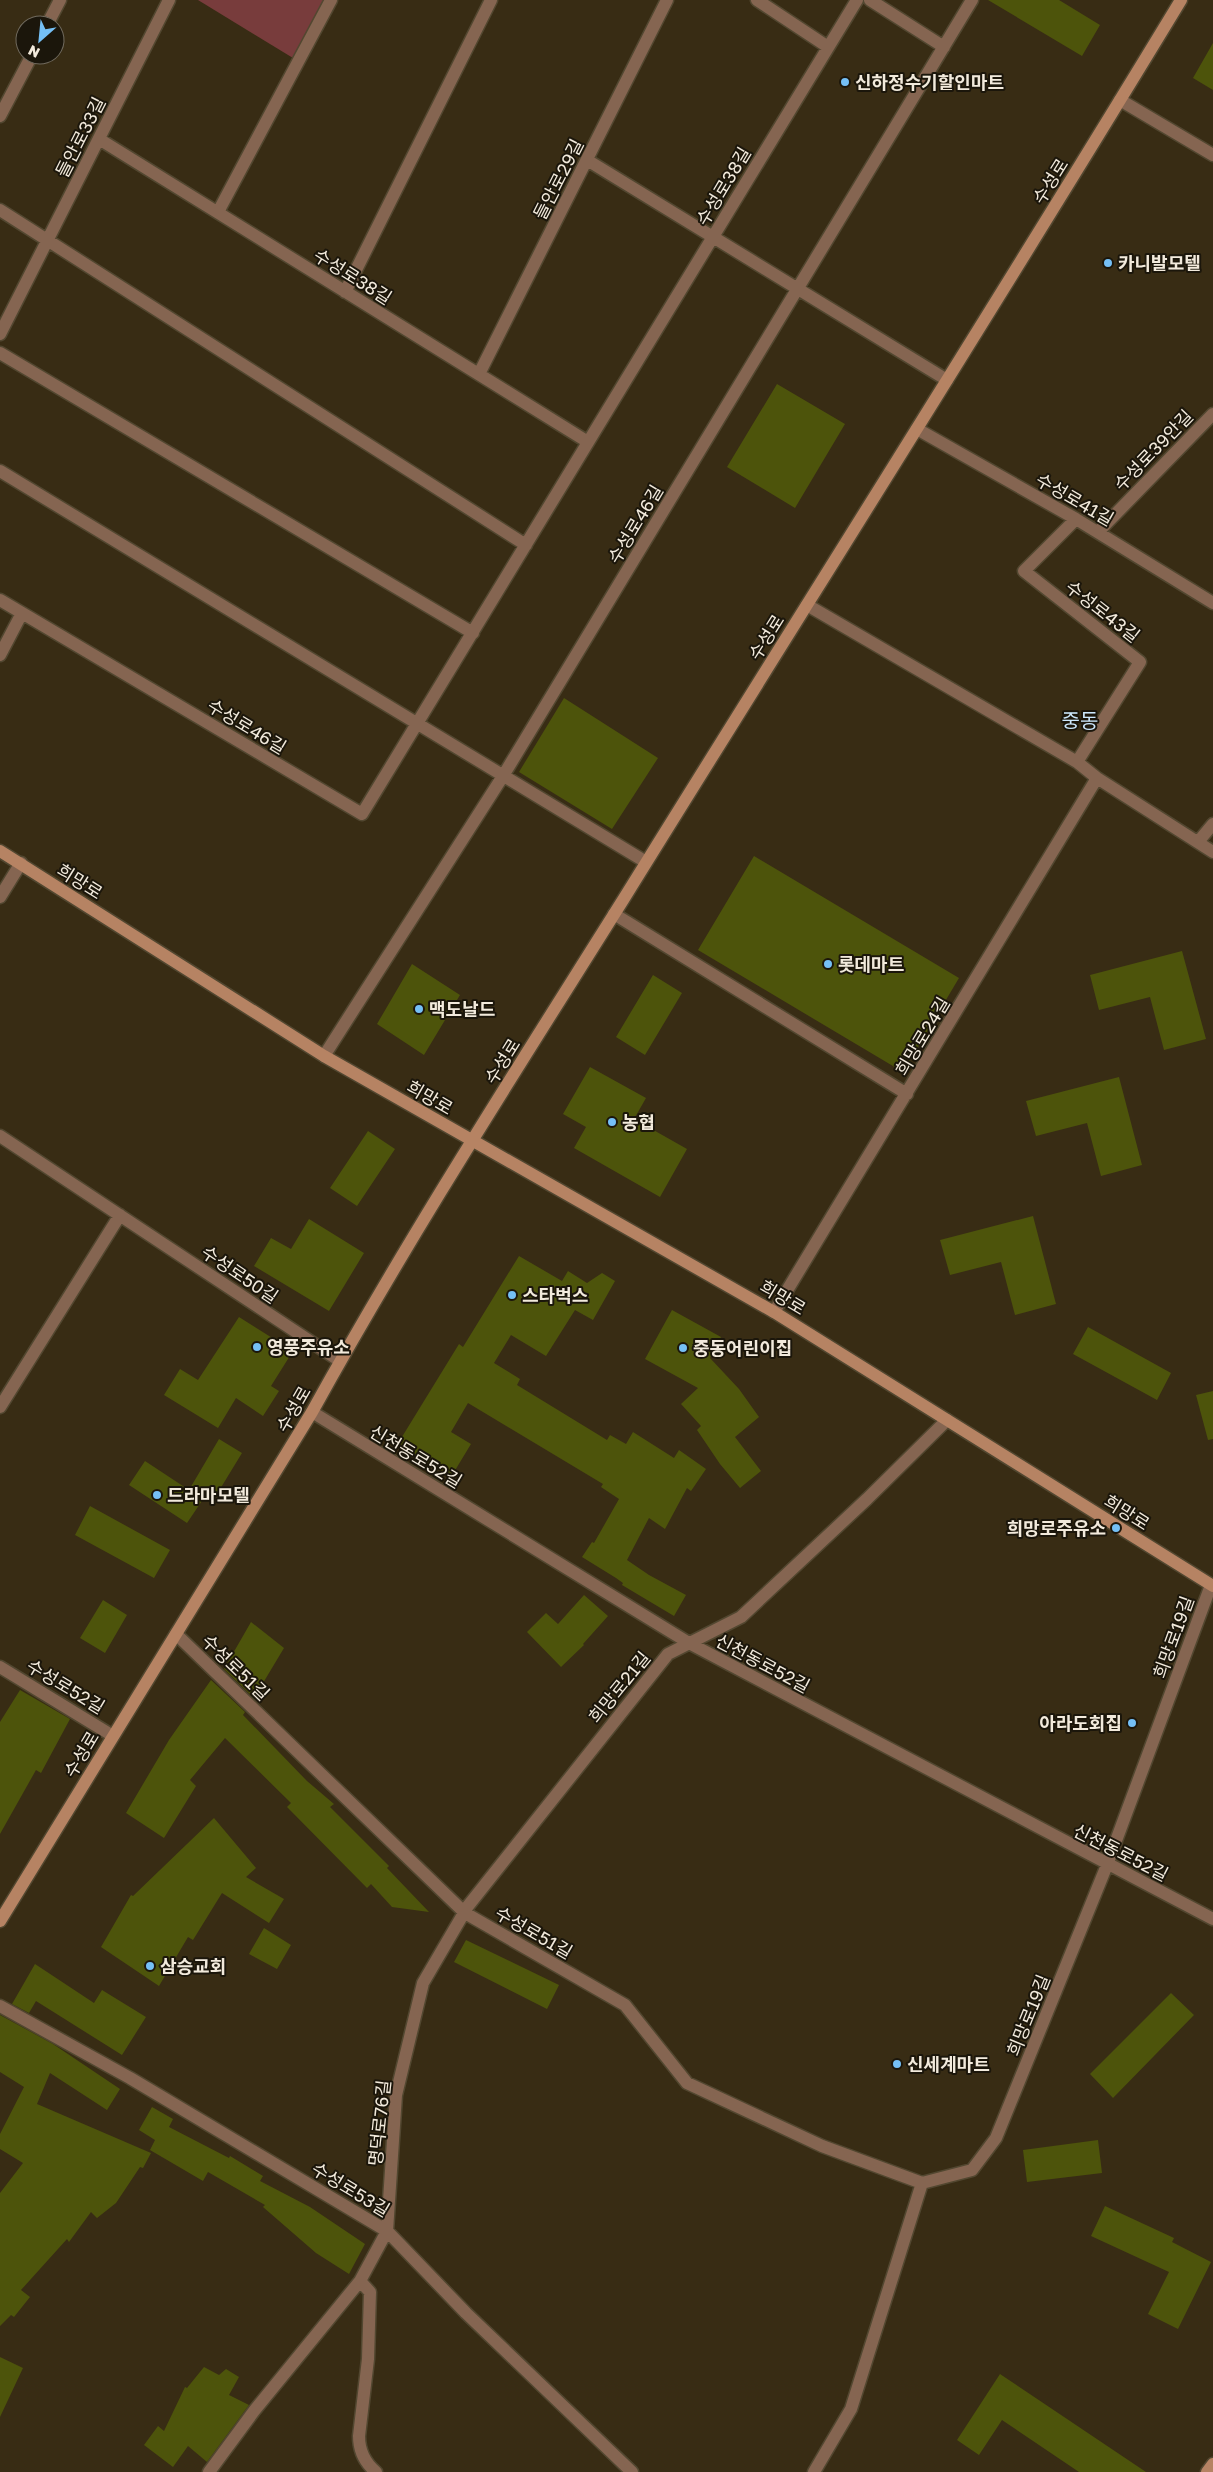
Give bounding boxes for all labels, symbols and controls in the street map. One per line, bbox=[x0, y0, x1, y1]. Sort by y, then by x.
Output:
north arrow bbox=[15, 15, 65, 65]
text: N bbox=[25, 42, 42, 62]
place label: 신하정수기할인마트 bbox=[855, 71, 1004, 93]
marker: 신하정수기할인마트 bbox=[839, 76, 851, 88]
street label: 들안로33길 bbox=[50, 93, 110, 181]
street label: 들안로29길 bbox=[528, 135, 588, 223]
street label: 수성로38길 bbox=[691, 143, 755, 229]
street label: 수성로 bbox=[1028, 154, 1072, 208]
street label: 수성로38길 bbox=[310, 243, 396, 309]
place label: 카니발모텔 bbox=[1118, 252, 1201, 274]
marker: 카니발모텔 bbox=[1102, 257, 1114, 269]
street label: 수성로39안길 bbox=[1109, 405, 1197, 495]
street label: 수성로41길 bbox=[1032, 468, 1118, 530]
street label: 수성로46길 bbox=[603, 481, 667, 567]
street label: 수성로43길 bbox=[1062, 575, 1144, 647]
street label: 수성로 bbox=[744, 610, 788, 664]
street label: 수성로46길 bbox=[204, 694, 290, 758]
district label: 중동 bbox=[1062, 708, 1098, 732]
street label: 희망로 bbox=[53, 859, 107, 903]
place label: 롯데마트 bbox=[838, 953, 904, 975]
marker: 롯데마트 bbox=[822, 958, 834, 970]
street label: 희망로24길 bbox=[890, 993, 954, 1079]
place label: 맥도날드 bbox=[429, 998, 495, 1020]
marker: 맥도날드 bbox=[413, 1003, 425, 1015]
street label: 수성로 bbox=[480, 1034, 524, 1088]
street label: 희망로 bbox=[403, 1075, 457, 1119]
place label: 농협 bbox=[622, 1111, 655, 1133]
marker: 농협 bbox=[606, 1116, 618, 1128]
street label: 수성로50길 bbox=[197, 1240, 283, 1308]
street label: 희망로 bbox=[756, 1275, 810, 1319]
place label: 스타벅스 bbox=[522, 1284, 588, 1306]
marker: 스타벅스 bbox=[506, 1289, 518, 1301]
place label: 영풍주유소 bbox=[267, 1336, 350, 1358]
place label: 중동어린이집 bbox=[693, 1337, 792, 1359]
marker: 영풍주유소 bbox=[251, 1341, 263, 1353]
marker: 중동어린이집 bbox=[677, 1342, 689, 1354]
street label: 수성로 bbox=[271, 1382, 315, 1436]
street label: 신천동로52길 bbox=[366, 1420, 466, 1492]
place label: 드라마모텔 bbox=[167, 1484, 250, 1506]
marker: 드라마모텔 bbox=[151, 1489, 163, 1501]
street label: 희망로 bbox=[1100, 1490, 1154, 1534]
place label: 희망로주유소 bbox=[1007, 1517, 1106, 1539]
marker: 희망로주유소 bbox=[1110, 1522, 1122, 1534]
street label: 희망로19길 bbox=[1148, 1593, 1198, 1681]
street label: 수성로51길 bbox=[198, 1629, 274, 1705]
street label: 신천동로52길 bbox=[712, 1629, 814, 1697]
street label: 희망로21길 bbox=[584, 1647, 654, 1727]
street label: 수성로52길 bbox=[23, 1654, 109, 1718]
place label: 아라도회집 bbox=[1039, 1712, 1122, 1734]
marker: 아라도회집 bbox=[1126, 1717, 1138, 1729]
street label: 수성로 bbox=[59, 1727, 103, 1781]
street label: 신천동로52길 bbox=[1070, 1819, 1172, 1885]
street label: 수성로51길 bbox=[492, 1901, 576, 1963]
place label: 삼승교회 bbox=[160, 1955, 226, 1977]
marker: 삼승교회 bbox=[144, 1960, 156, 1972]
street label: 희망로19길 bbox=[1002, 1971, 1054, 2059]
place label: 신세계마트 bbox=[907, 2053, 990, 2075]
marker: 신세계마트 bbox=[891, 2058, 903, 2070]
street label: 명덕로76길 bbox=[364, 2079, 394, 2167]
street label: 수성로53길 bbox=[308, 2157, 394, 2221]

